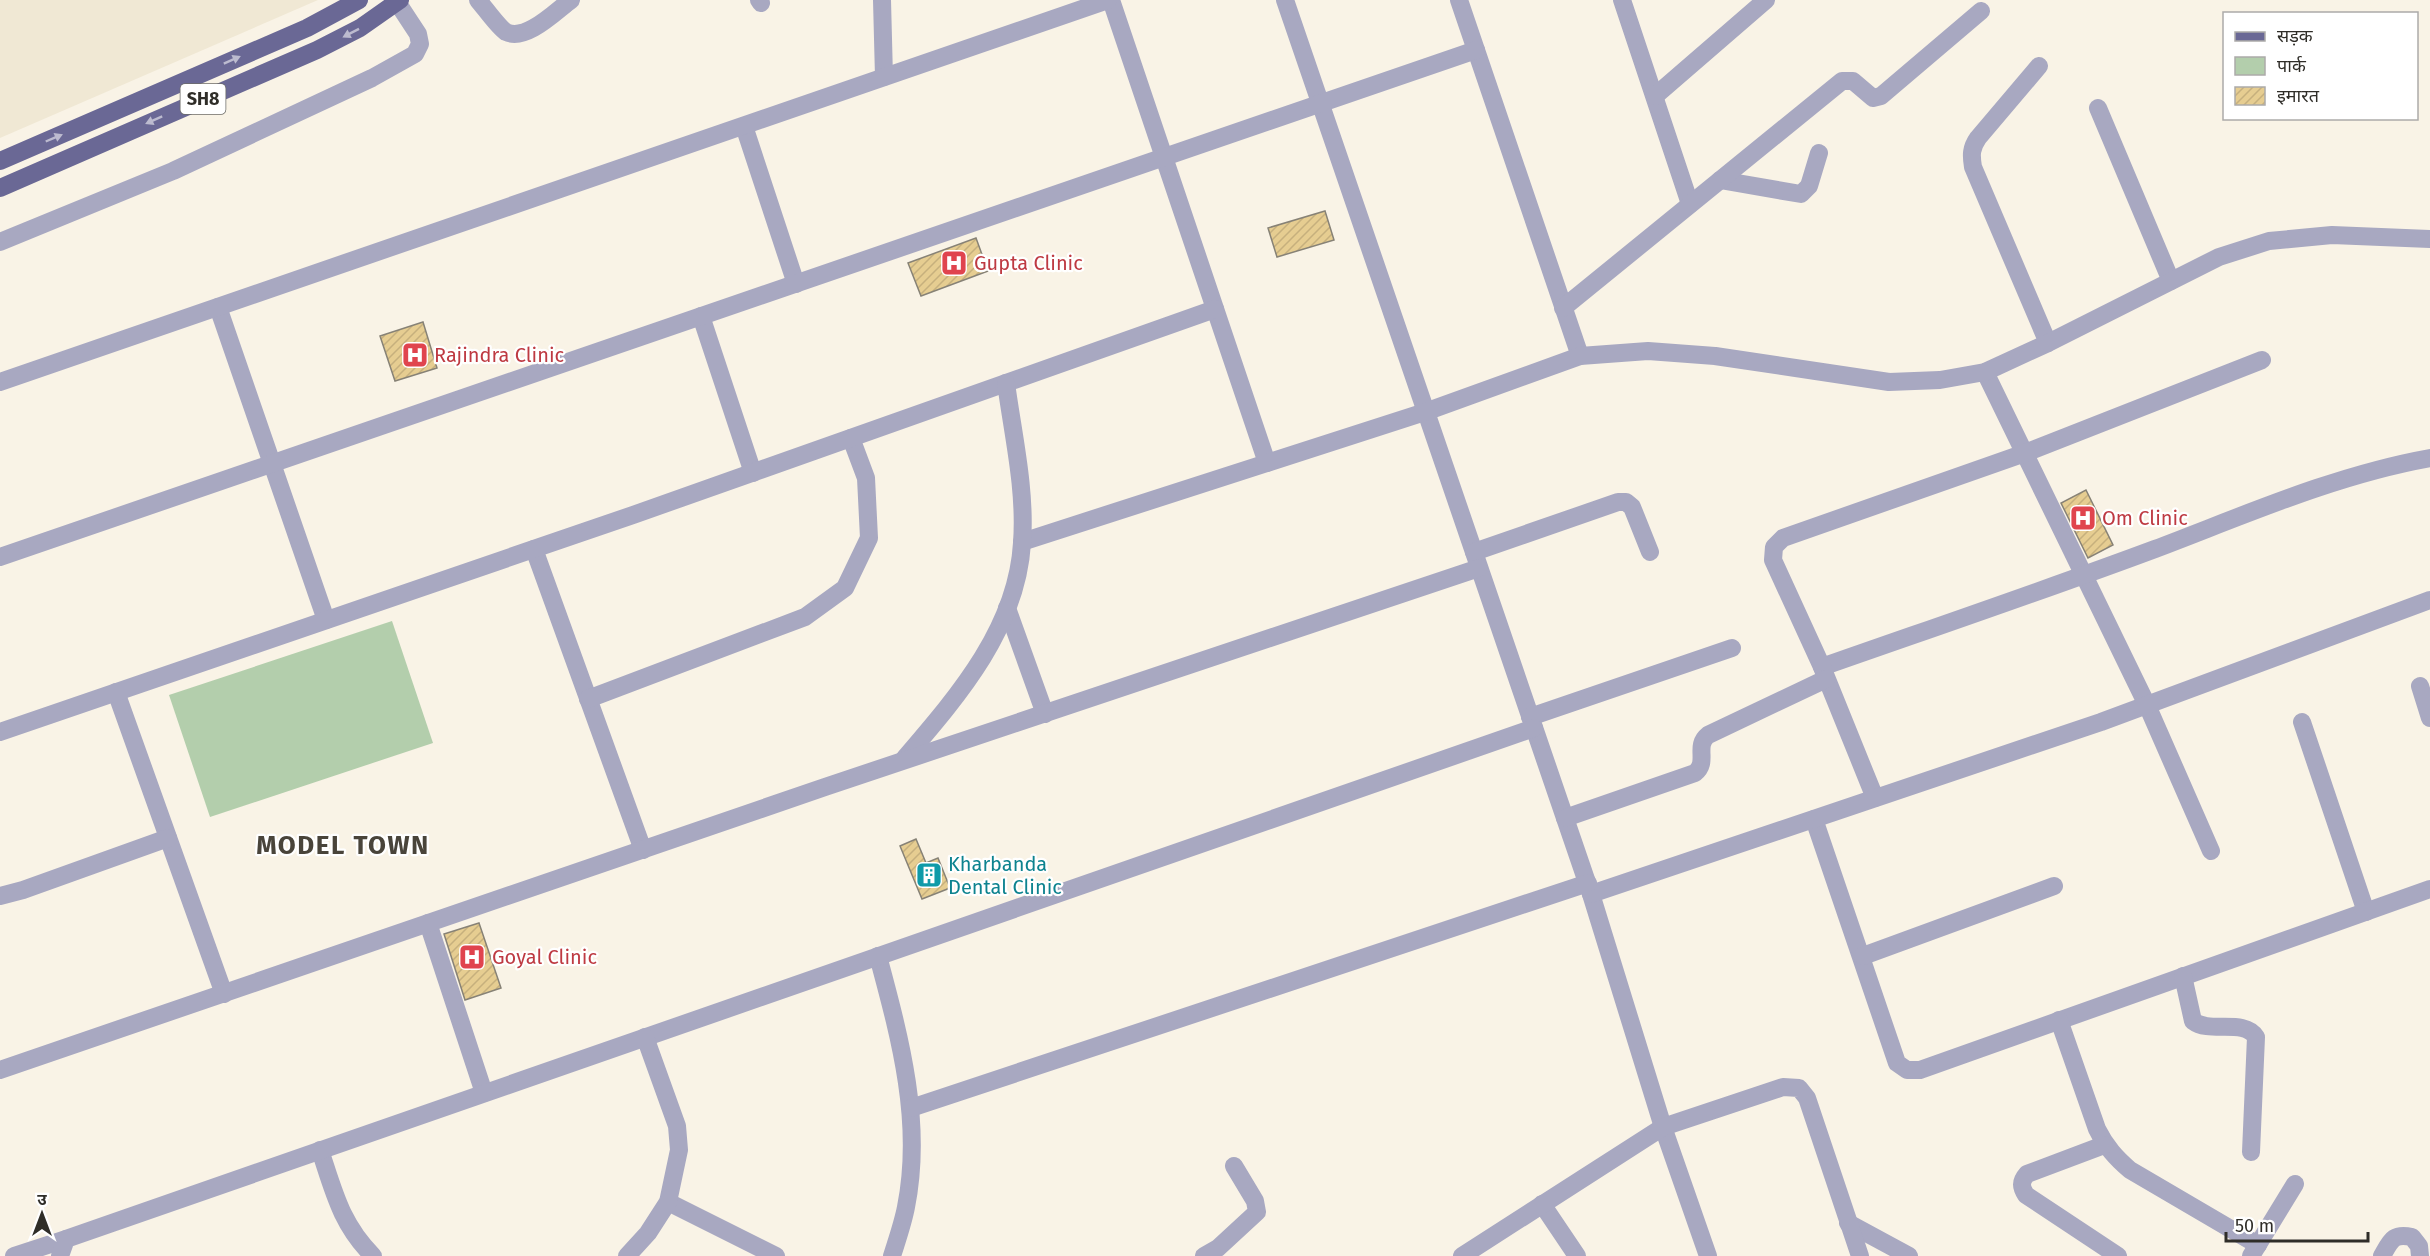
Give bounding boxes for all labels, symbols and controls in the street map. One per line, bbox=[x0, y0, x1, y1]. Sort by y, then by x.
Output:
legend bbox=[2223, 12, 2418, 120]
text: सड़क bbox=[2277, 25, 2314, 47]
one-way arrow bbox=[343, 28, 360, 37]
one-way arrow bbox=[224, 55, 242, 65]
text: पार्क bbox=[2277, 55, 2307, 77]
road number: SH8 bbox=[180, 84, 226, 114]
text: इमारत bbox=[2277, 85, 2320, 107]
one-way arrow bbox=[145, 116, 163, 126]
one-way arrow bbox=[45, 133, 63, 143]
hospital icon: Gupta Clinic bbox=[939, 248, 969, 278]
place label: Gupta Clinic bbox=[974, 251, 1083, 275]
hospital icon: Rajindra Clinic bbox=[400, 340, 430, 370]
place label: Rajindra Clinic bbox=[434, 343, 564, 367]
hospital icon: Om Clinic bbox=[2068, 503, 2098, 533]
place label: Om Clinic bbox=[2102, 506, 2188, 530]
district label: MODEL TOWN bbox=[256, 830, 430, 861]
place label: Kharbanda Dental Clinic bbox=[948, 852, 1062, 899]
building icon: Kharbanda Dental Clinic bbox=[914, 860, 944, 890]
hospital icon: Goyal Clinic bbox=[457, 942, 487, 972]
place label: Goyal Clinic bbox=[492, 945, 597, 969]
north arrow bbox=[12, 1184, 72, 1244]
text: उ bbox=[37, 1190, 47, 1209]
scale bar bbox=[2226, 1205, 2368, 1243]
text: 50 m bbox=[2235, 1215, 2274, 1237]

